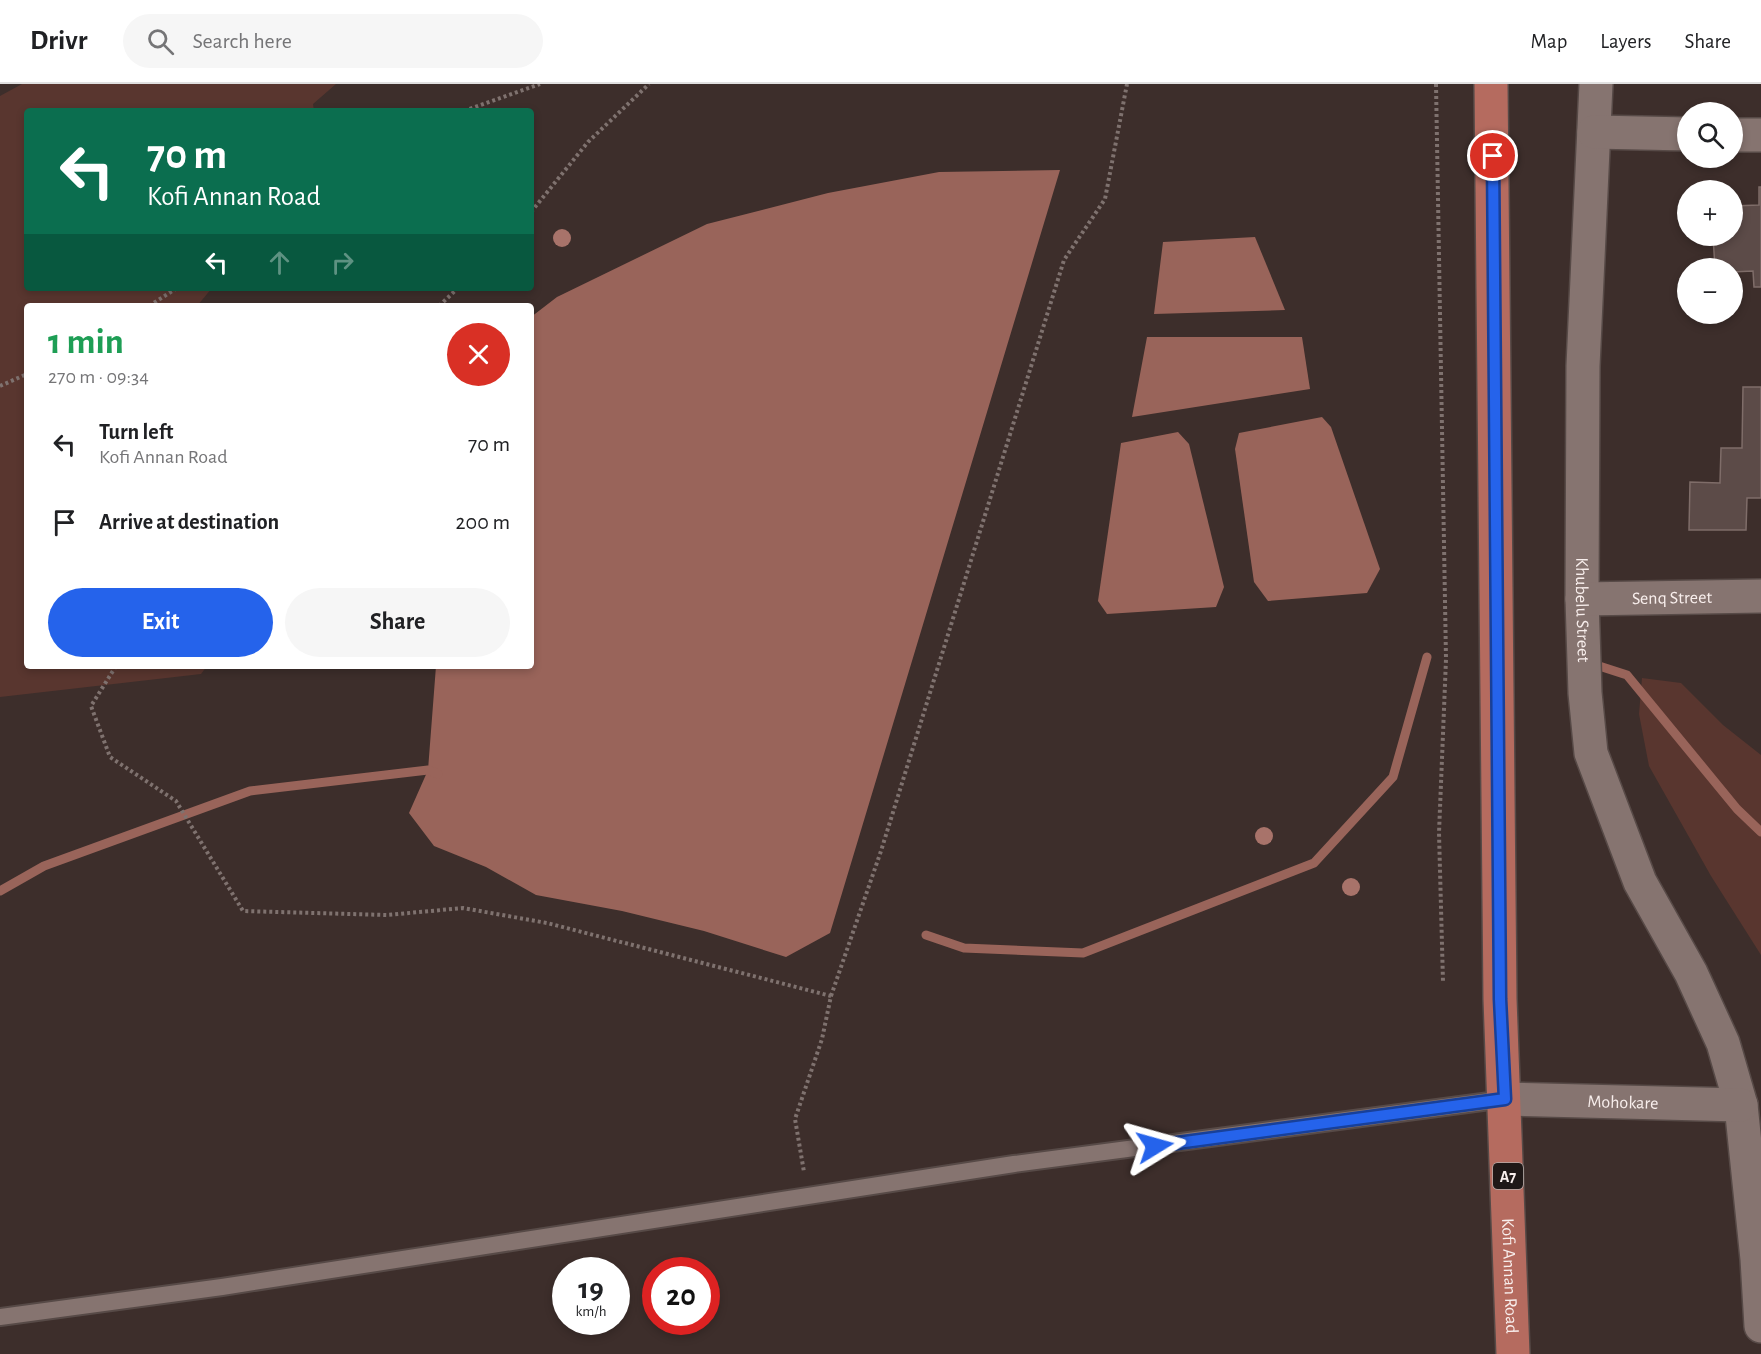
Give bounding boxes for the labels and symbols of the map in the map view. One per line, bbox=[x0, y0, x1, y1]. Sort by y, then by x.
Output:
pin bbox=[1467, 130, 1518, 181]
street label: Khubelu Street bbox=[1572, 557, 1592, 663]
street label: Senq Street bbox=[1632, 589, 1713, 608]
street label: Mohokare bbox=[1587, 1093, 1659, 1113]
position arrow bbox=[1123, 1114, 1187, 1178]
road number: A7 bbox=[1493, 1163, 1523, 1189]
street label: Kofi Annan Road bbox=[1498, 1218, 1520, 1334]
speed limit sign: 20 bbox=[642, 1257, 720, 1335]

